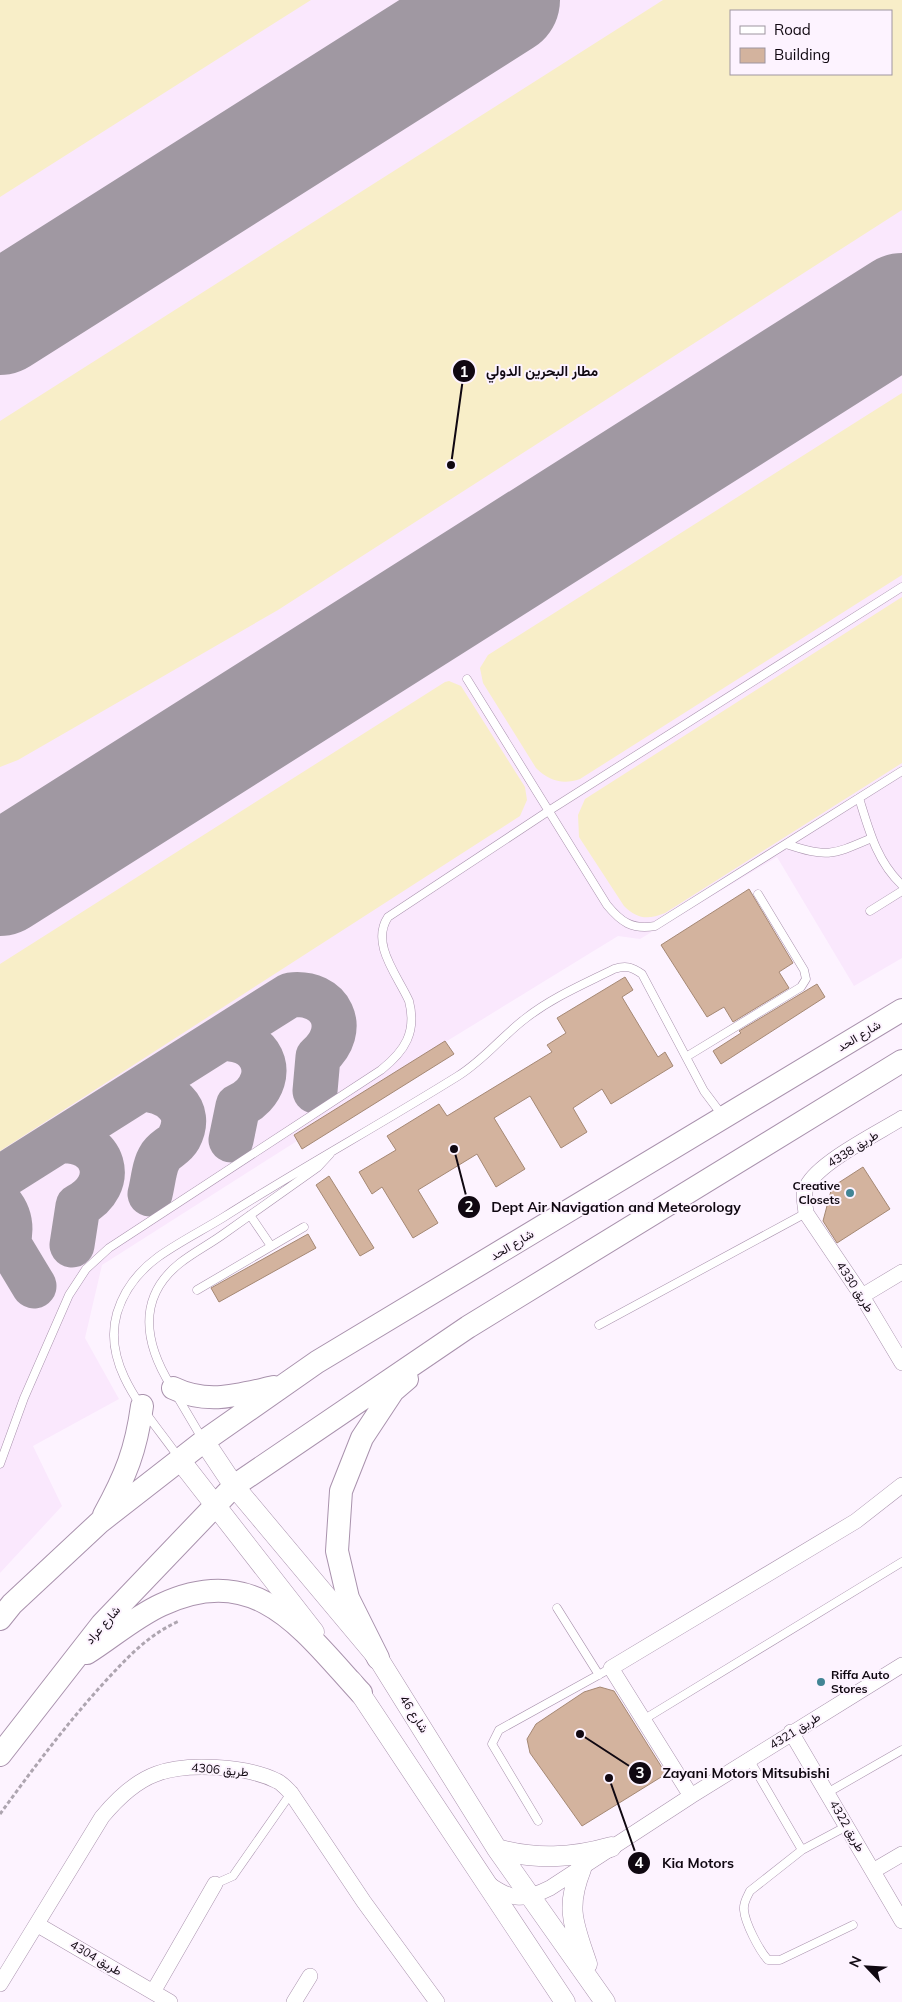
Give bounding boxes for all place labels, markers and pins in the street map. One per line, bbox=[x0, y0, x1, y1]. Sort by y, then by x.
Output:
callout: مطار البحرين الدولي bbox=[451, 357, 608, 386]
place label: Creative Closets bbox=[792, 1178, 840, 1207]
marker: Creative Closets bbox=[844, 1187, 856, 1199]
callout: Dept Air Navigation and Meteorology bbox=[456, 1193, 751, 1222]
place label: Riffa Auto Stores bbox=[831, 1667, 890, 1696]
marker: Riffa Auto Stores bbox=[815, 1676, 827, 1688]
callout: Zayani Motors Mitsubishi bbox=[627, 1759, 839, 1788]
callout: Kia Motors bbox=[627, 1849, 744, 1878]

